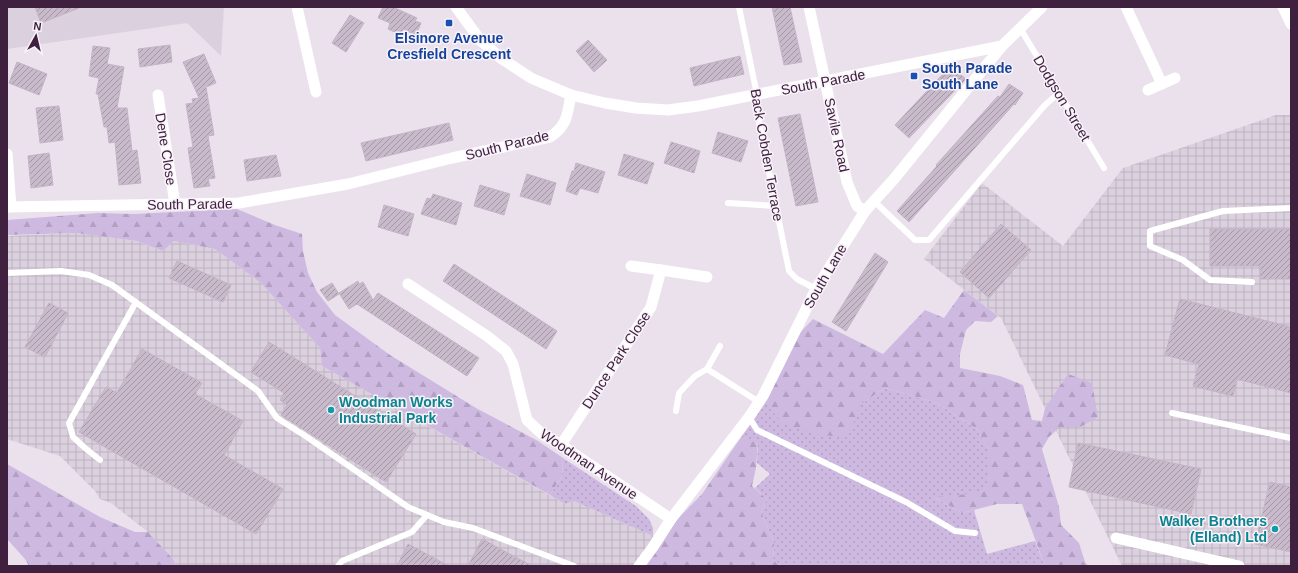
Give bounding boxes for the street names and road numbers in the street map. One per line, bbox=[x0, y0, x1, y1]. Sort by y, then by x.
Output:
street label: Dodgson Street bbox=[1030, 52, 1094, 144]
street label: South Parade bbox=[779, 66, 867, 98]
street label: Back Cobden Terrace bbox=[747, 87, 787, 223]
street label: Savile Road bbox=[821, 96, 853, 174]
street label: Dene Close bbox=[152, 112, 180, 187]
street label: South Parade bbox=[464, 127, 551, 163]
street label: South Parade bbox=[147, 195, 233, 213]
street label: South Lane bbox=[800, 241, 850, 311]
street label: Dunce Park Close bbox=[579, 308, 654, 412]
street label: Woodman Avenue bbox=[537, 426, 641, 503]

